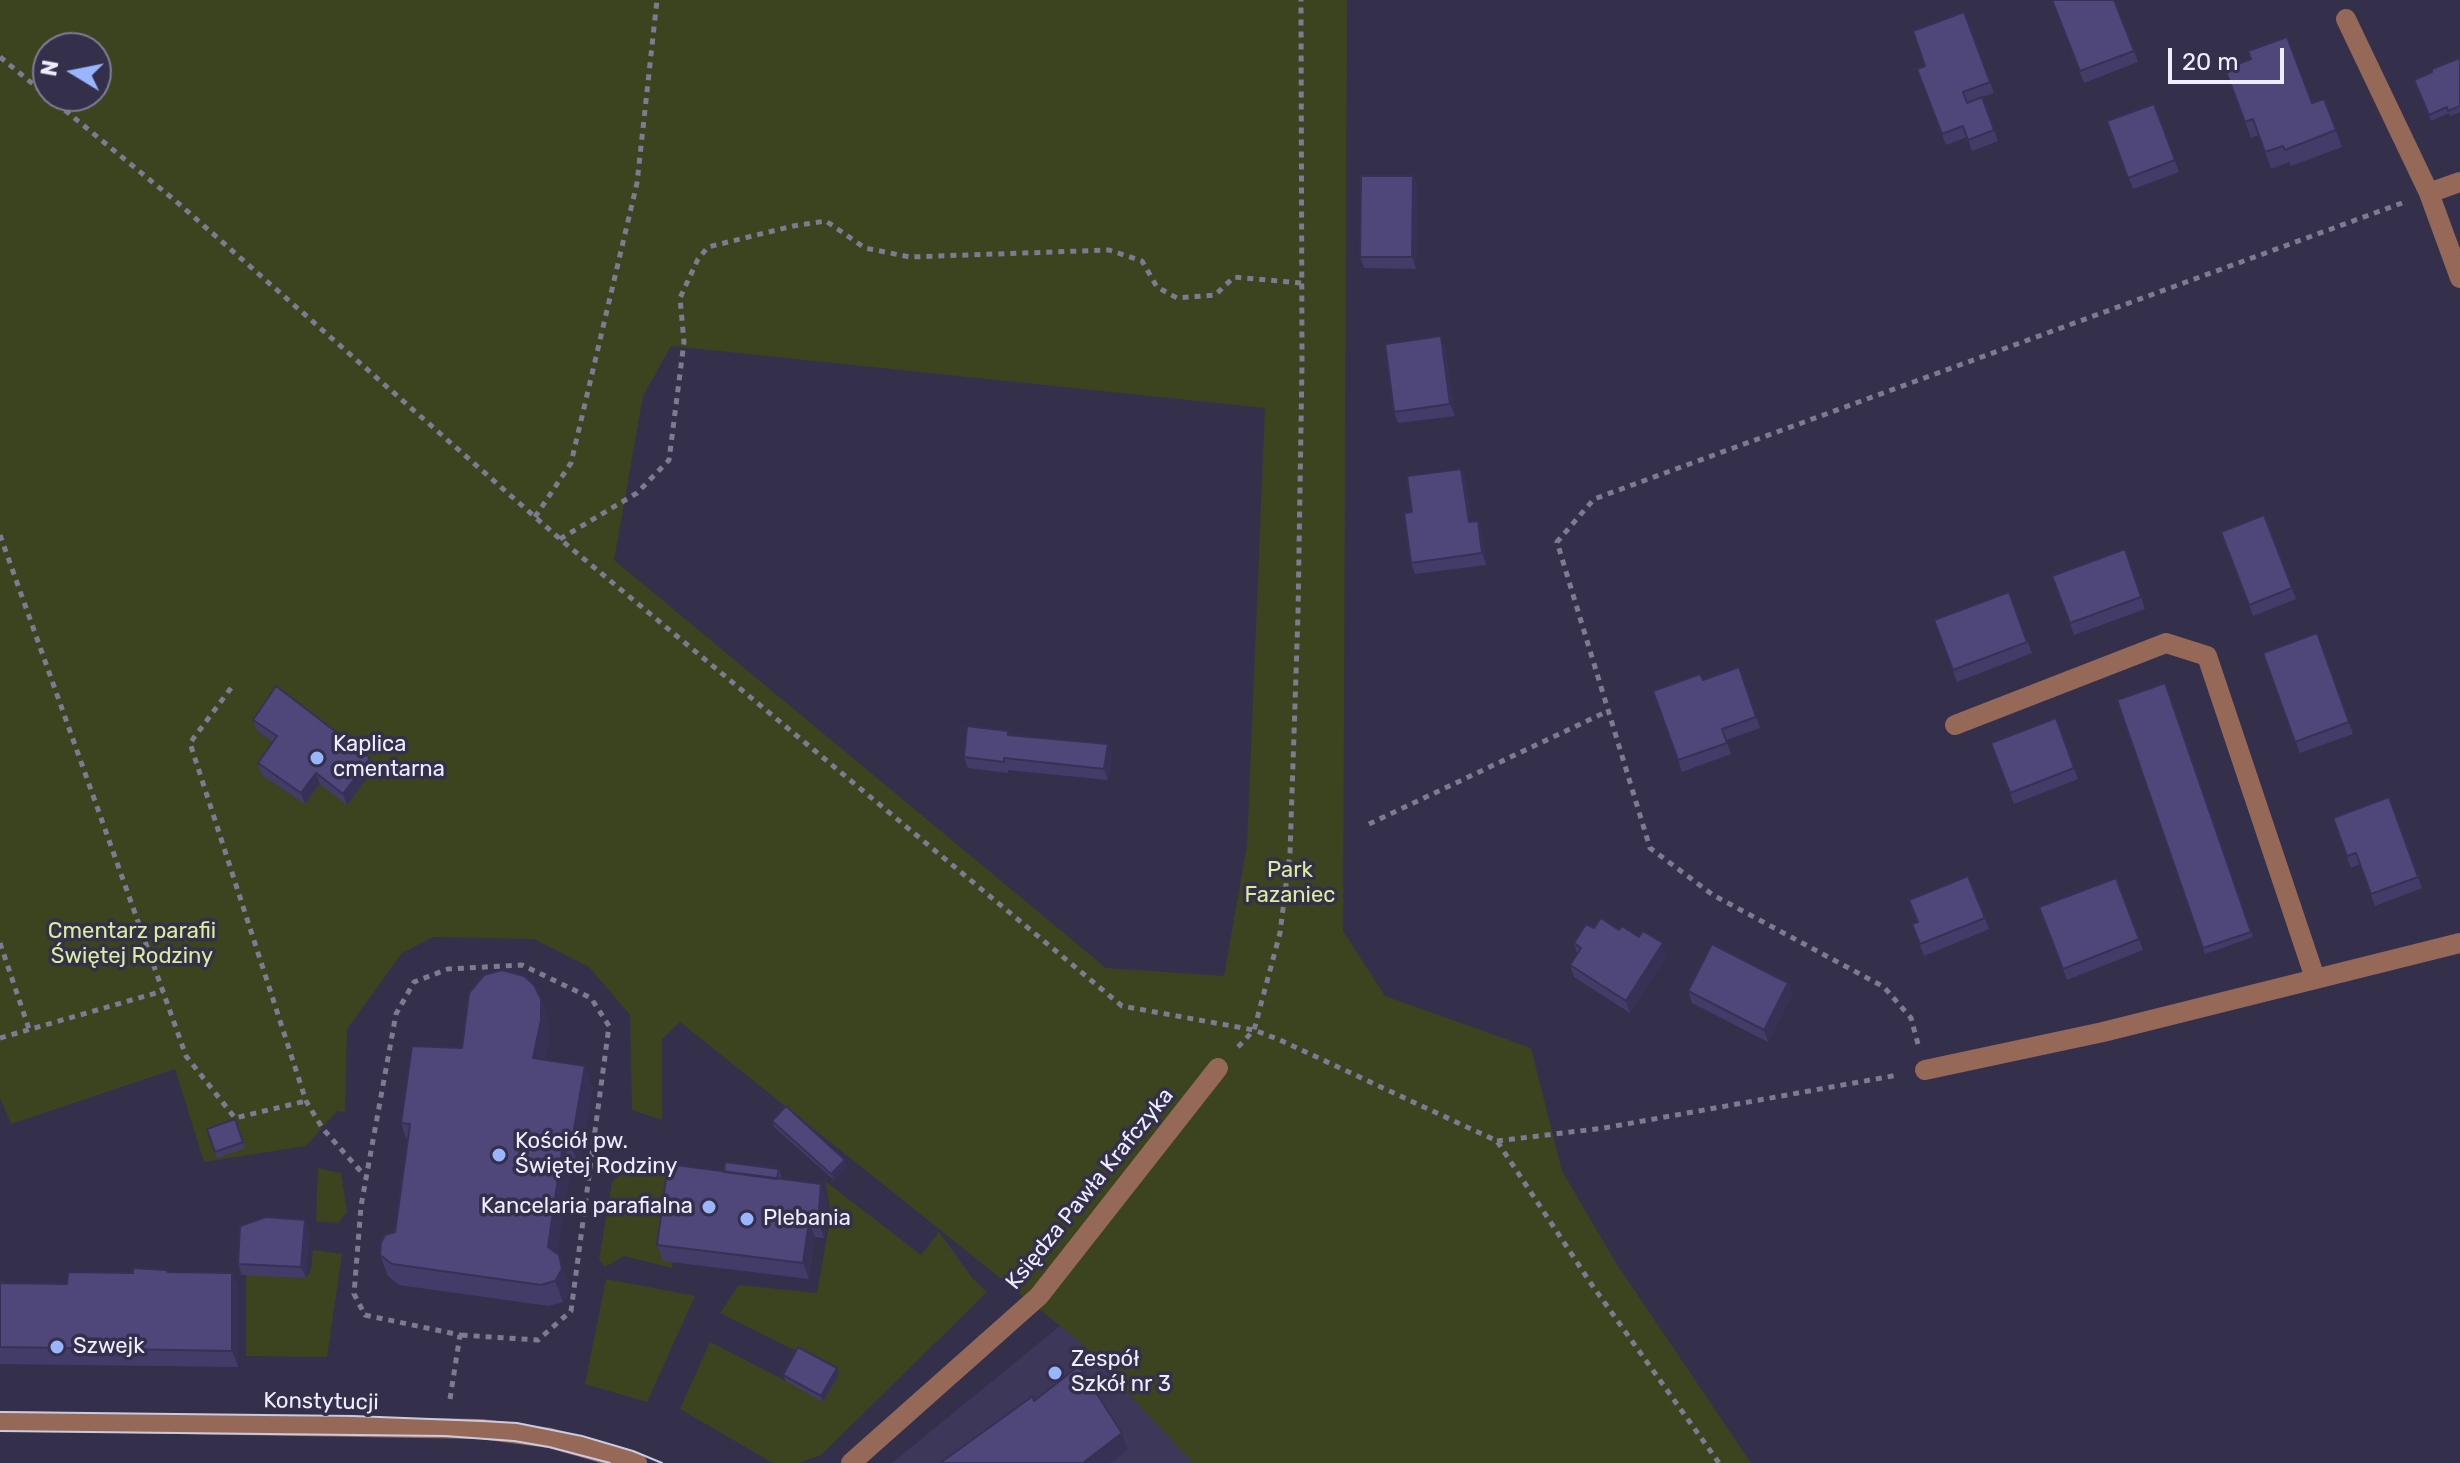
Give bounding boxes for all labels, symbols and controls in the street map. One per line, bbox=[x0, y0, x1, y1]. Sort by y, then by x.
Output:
north arrow bbox=[32, 32, 112, 112]
scale bar bbox=[2172, 32, 2288, 82]
text: 20 m bbox=[2182, 48, 2239, 76]
text: N bbox=[35, 58, 65, 78]
place label: Kaplica cmentarna bbox=[333, 732, 445, 784]
marker: Kaplica cmentarna bbox=[308, 749, 326, 767]
park label: Park Fazaniec bbox=[1245, 858, 1335, 910]
park label: Cmentarz parafii Świętej Rodziny bbox=[48, 919, 216, 970]
street label: Księdza Pawła Krafczyka bbox=[1001, 1083, 1179, 1295]
place label: Kościół pw. Świętej Rodziny bbox=[515, 1129, 677, 1180]
marker: Kościół pw. Świętej Rodziny bbox=[490, 1146, 508, 1164]
place label: Kancelaria parafialna bbox=[481, 1194, 693, 1220]
marker: Kancelaria parafialna bbox=[700, 1198, 718, 1216]
place label: Plebania bbox=[763, 1206, 851, 1232]
marker: Plebania bbox=[738, 1210, 756, 1228]
place label: Szwejk bbox=[73, 1334, 144, 1360]
marker: Szwejk bbox=[48, 1338, 66, 1356]
place label: Zespół Szkół nr 3 bbox=[1071, 1347, 1171, 1398]
marker: Zespół Szkół nr 3 bbox=[1046, 1364, 1064, 1382]
street label: Konstytucji bbox=[263, 1388, 379, 1416]

